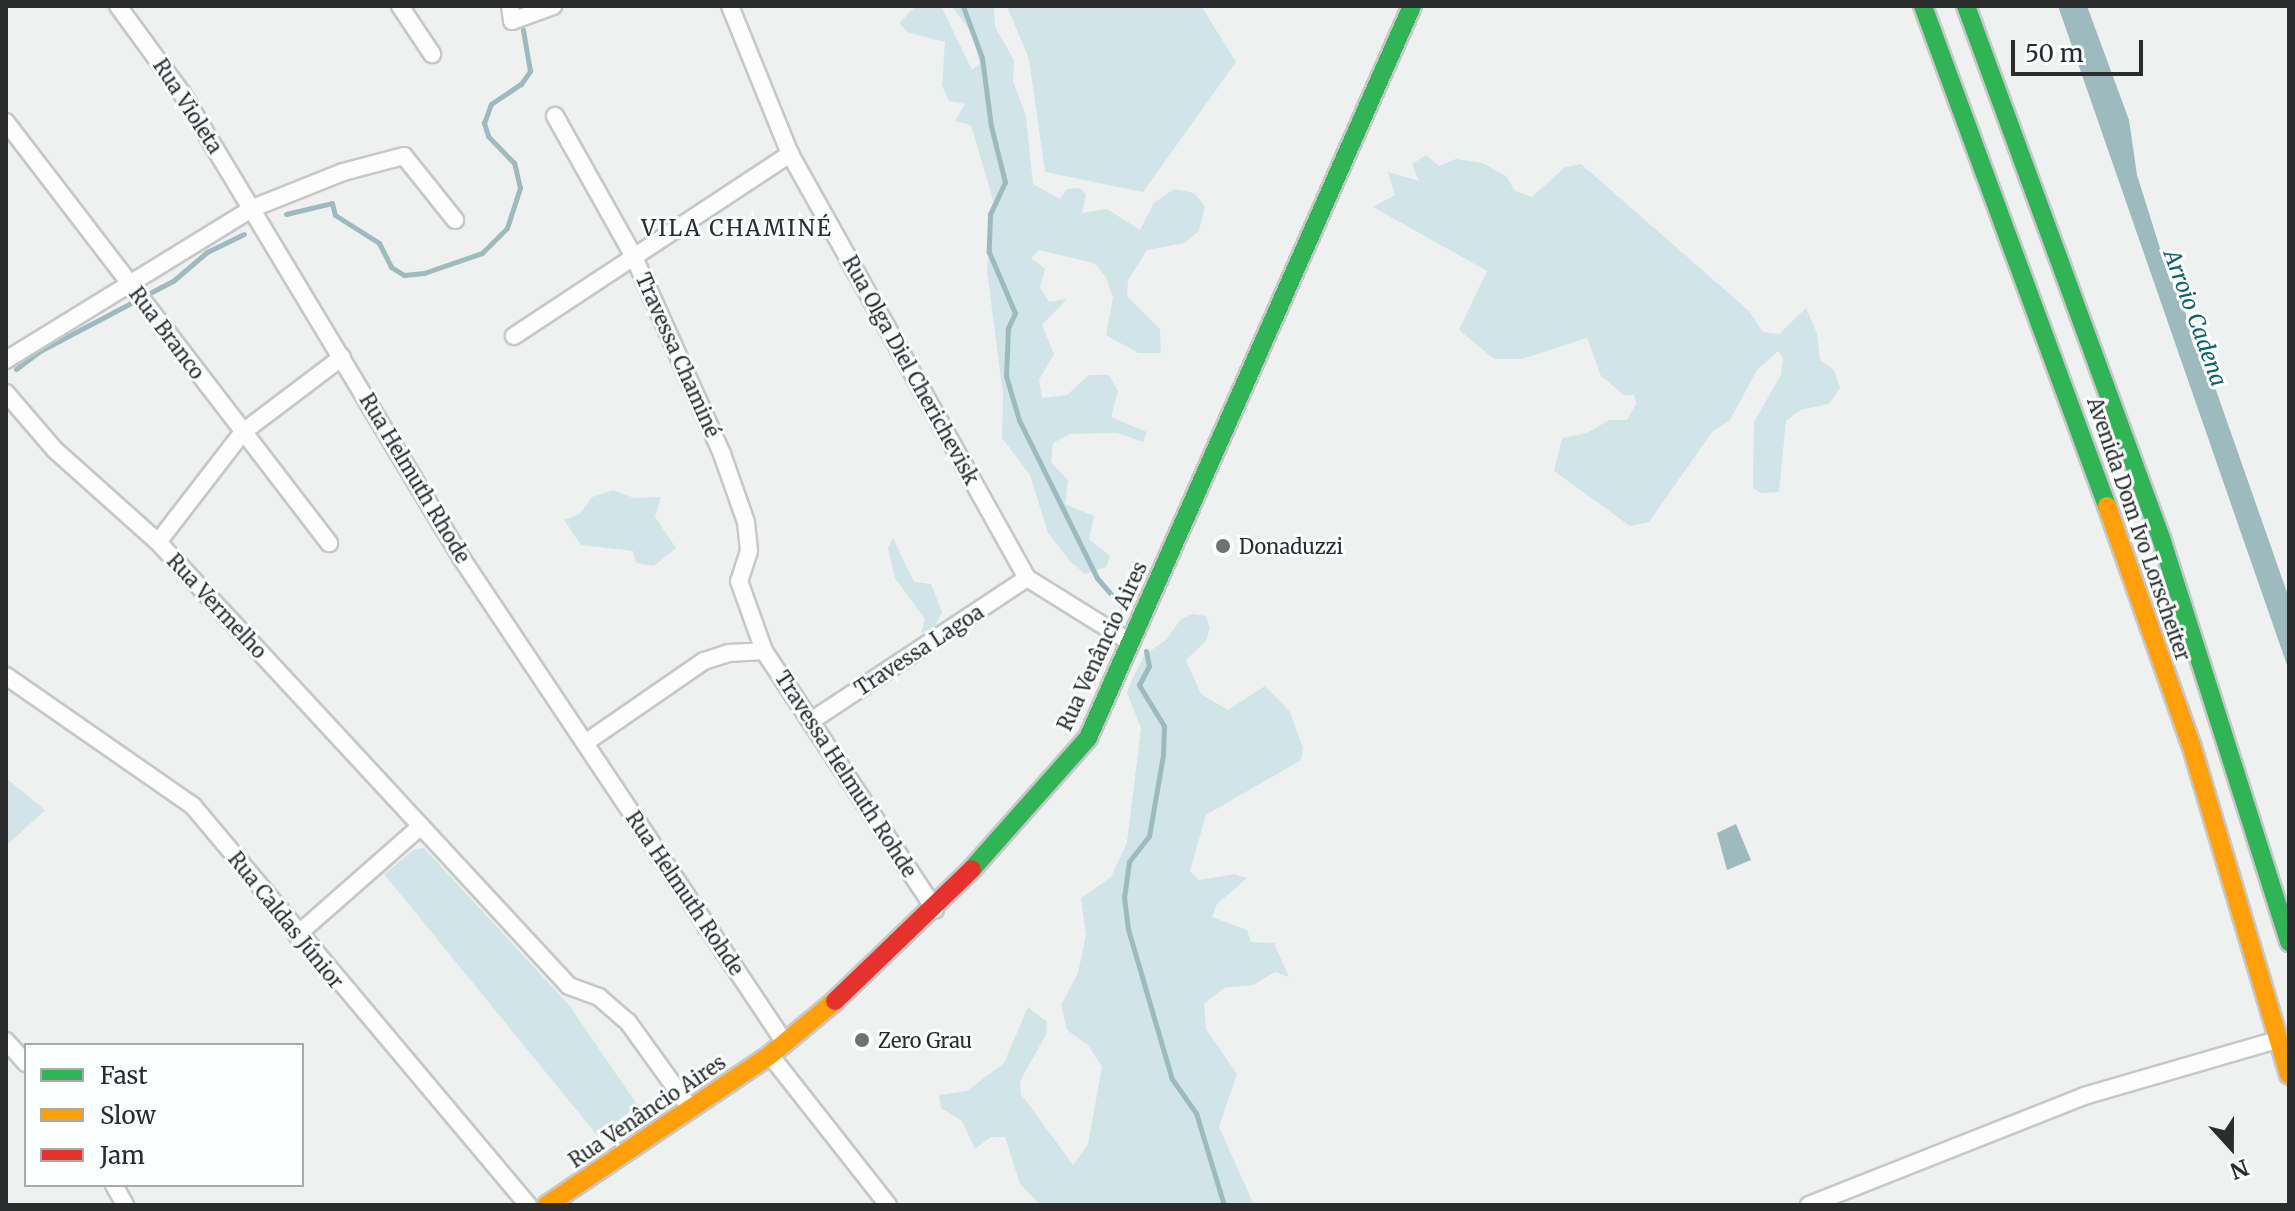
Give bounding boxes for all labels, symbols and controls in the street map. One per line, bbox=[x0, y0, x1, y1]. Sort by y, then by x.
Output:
scale bar bbox=[2015, 24, 2147, 74]
text: 50 m bbox=[2025, 38, 2084, 69]
street label: Rua Violeta bbox=[149, 54, 227, 158]
district label: VILA CHAMINÉ bbox=[641, 216, 833, 242]
water label: Arroio Cadena bbox=[2158, 246, 2232, 390]
street label: Rua Olga Diel Cherichevisk bbox=[838, 251, 984, 489]
street label: Travessa Chaminé bbox=[631, 269, 725, 441]
street label: Rua Branco bbox=[125, 282, 209, 384]
street label: Rua Helmuth Rhode bbox=[355, 389, 475, 567]
street label: Avenida Dom Ivo Lorscheiter bbox=[2083, 394, 2195, 664]
place label: Donaduzzi bbox=[1239, 534, 1343, 558]
marker: Donaduzzi bbox=[1214, 537, 1232, 555]
street label: Rua Vermelho bbox=[162, 549, 272, 663]
street label: Rua Venâncio Aires bbox=[1052, 558, 1152, 734]
street label: Travessa Lagoa bbox=[850, 599, 988, 701]
street label: Travessa Helmuth Rohde bbox=[770, 666, 922, 882]
street label: Rua Helmuth Rohde bbox=[621, 807, 749, 979]
street label: Rua Caldas Júnior bbox=[224, 847, 348, 993]
place label: Zero Grau bbox=[878, 1028, 972, 1052]
marker: Zero Grau bbox=[853, 1031, 871, 1049]
legend bbox=[24, 1043, 304, 1187]
street label: Rua Venâncio Aires bbox=[564, 1050, 730, 1172]
text: Fast bbox=[100, 1060, 148, 1091]
text: Slow bbox=[100, 1100, 156, 1131]
north arrow bbox=[2191, 1107, 2271, 1187]
text: Jam bbox=[100, 1140, 145, 1171]
text: N bbox=[2226, 1153, 2253, 1186]

